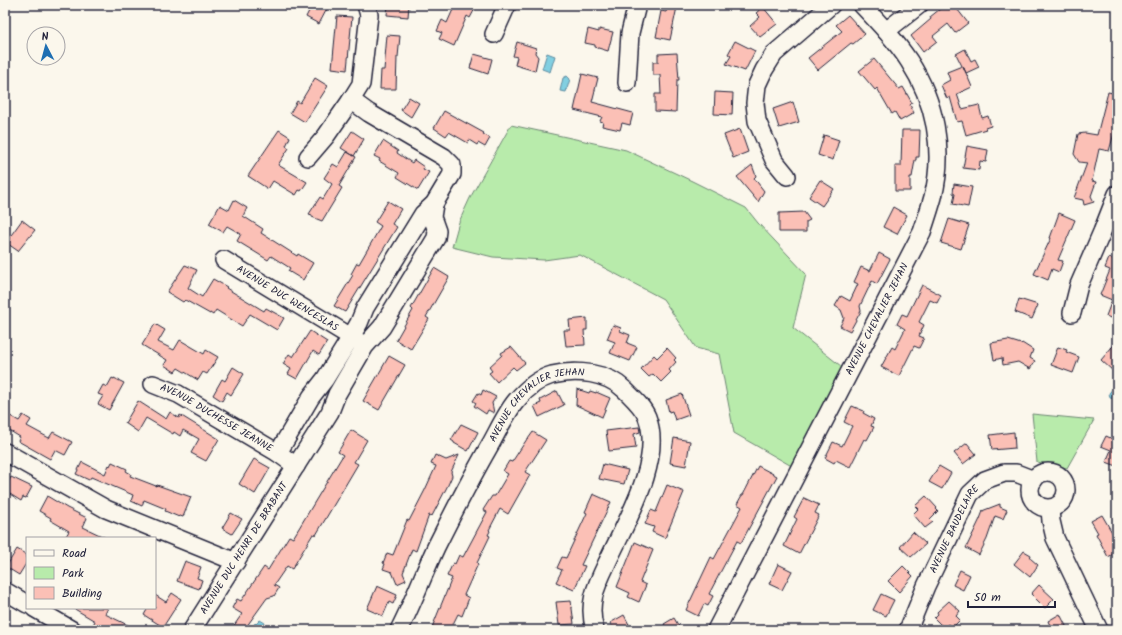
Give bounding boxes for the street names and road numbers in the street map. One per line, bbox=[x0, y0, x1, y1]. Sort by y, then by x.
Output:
street label: AVENUE CHEVALIER JEHAN bbox=[841, 260, 913, 378]
street label: AVENUE DUC WENCESLAS bbox=[233, 261, 342, 336]
street label: AVENUE CHEVALIER JEHAN bbox=[485, 364, 585, 445]
street label: AVENUE DUCHESSE JEANNE bbox=[158, 380, 277, 457]
street label: AVENUE DUC HENRI DE BRABANT bbox=[196, 477, 293, 617]
street label: AVENUE BAUDELAIRE bbox=[925, 481, 984, 576]

